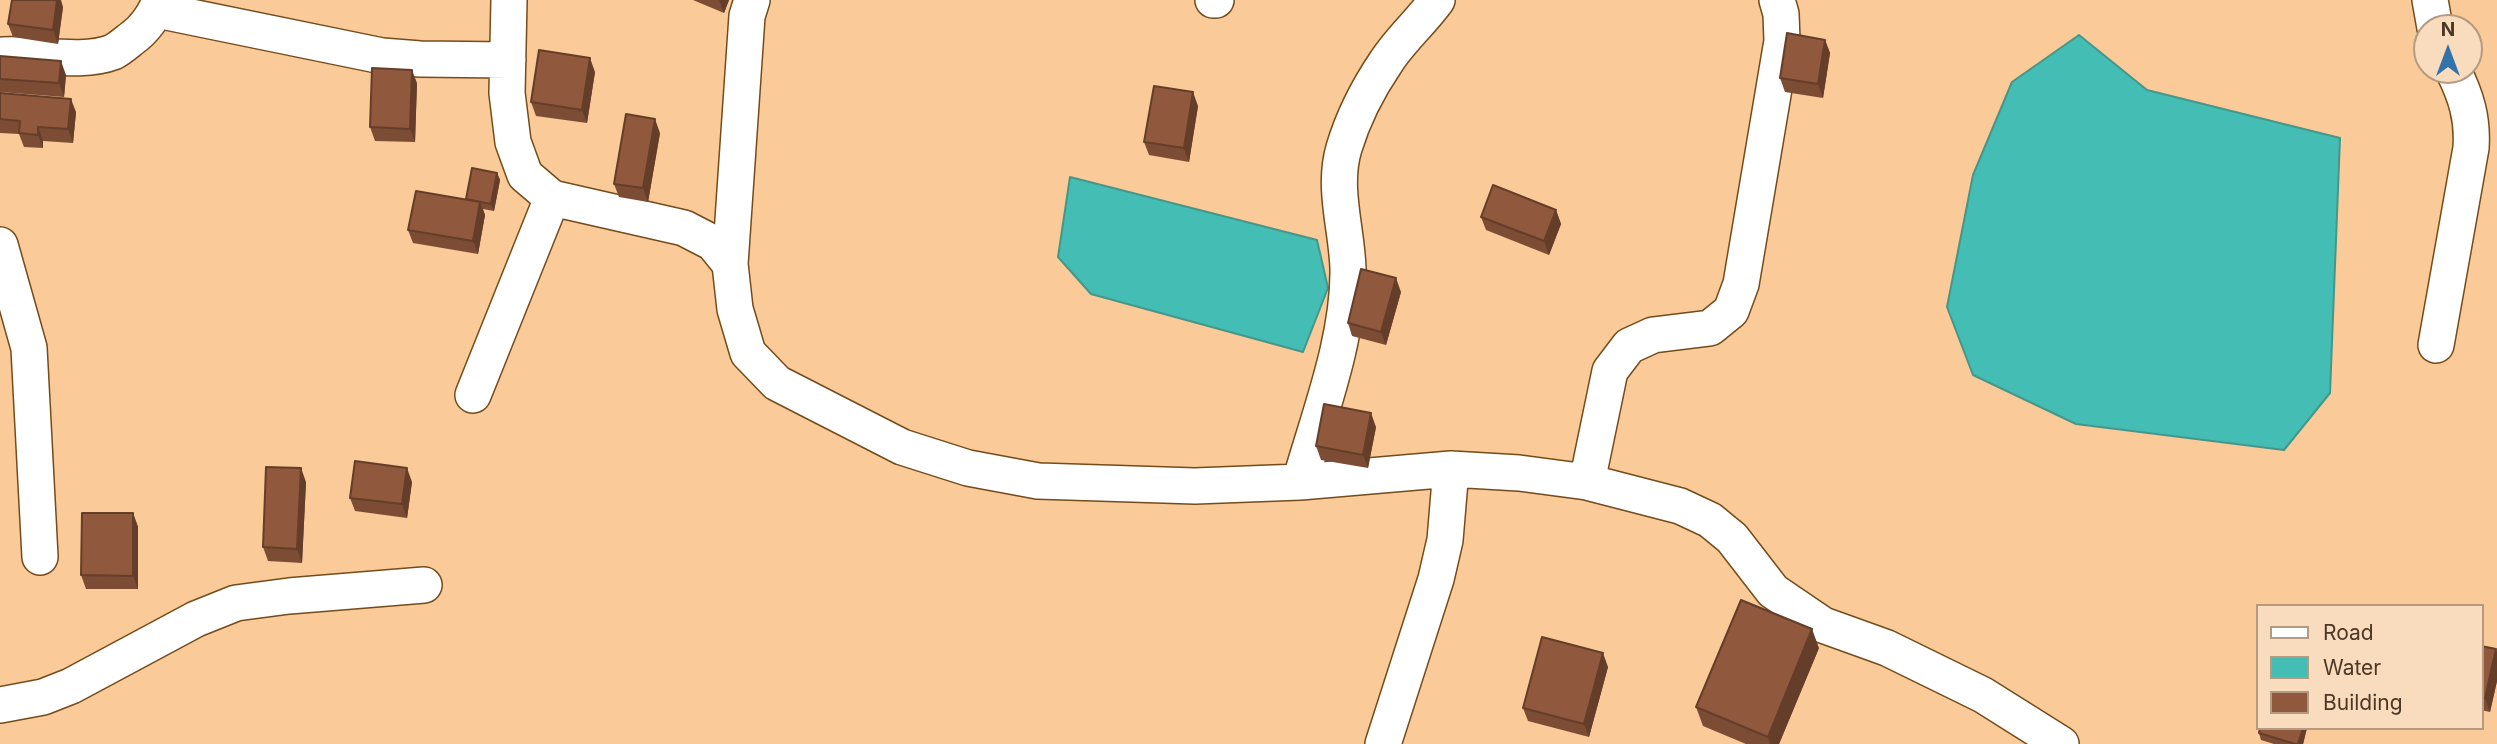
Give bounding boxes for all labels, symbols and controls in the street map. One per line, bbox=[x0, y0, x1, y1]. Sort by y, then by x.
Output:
north arrow bbox=[2413, 14, 2483, 84]
text: N bbox=[2441, 18, 2455, 41]
legend bbox=[2256, 604, 2483, 730]
text: Road bbox=[2323, 620, 2374, 645]
text: Water bbox=[2323, 655, 2381, 680]
text: Building bbox=[2323, 690, 2403, 715]

